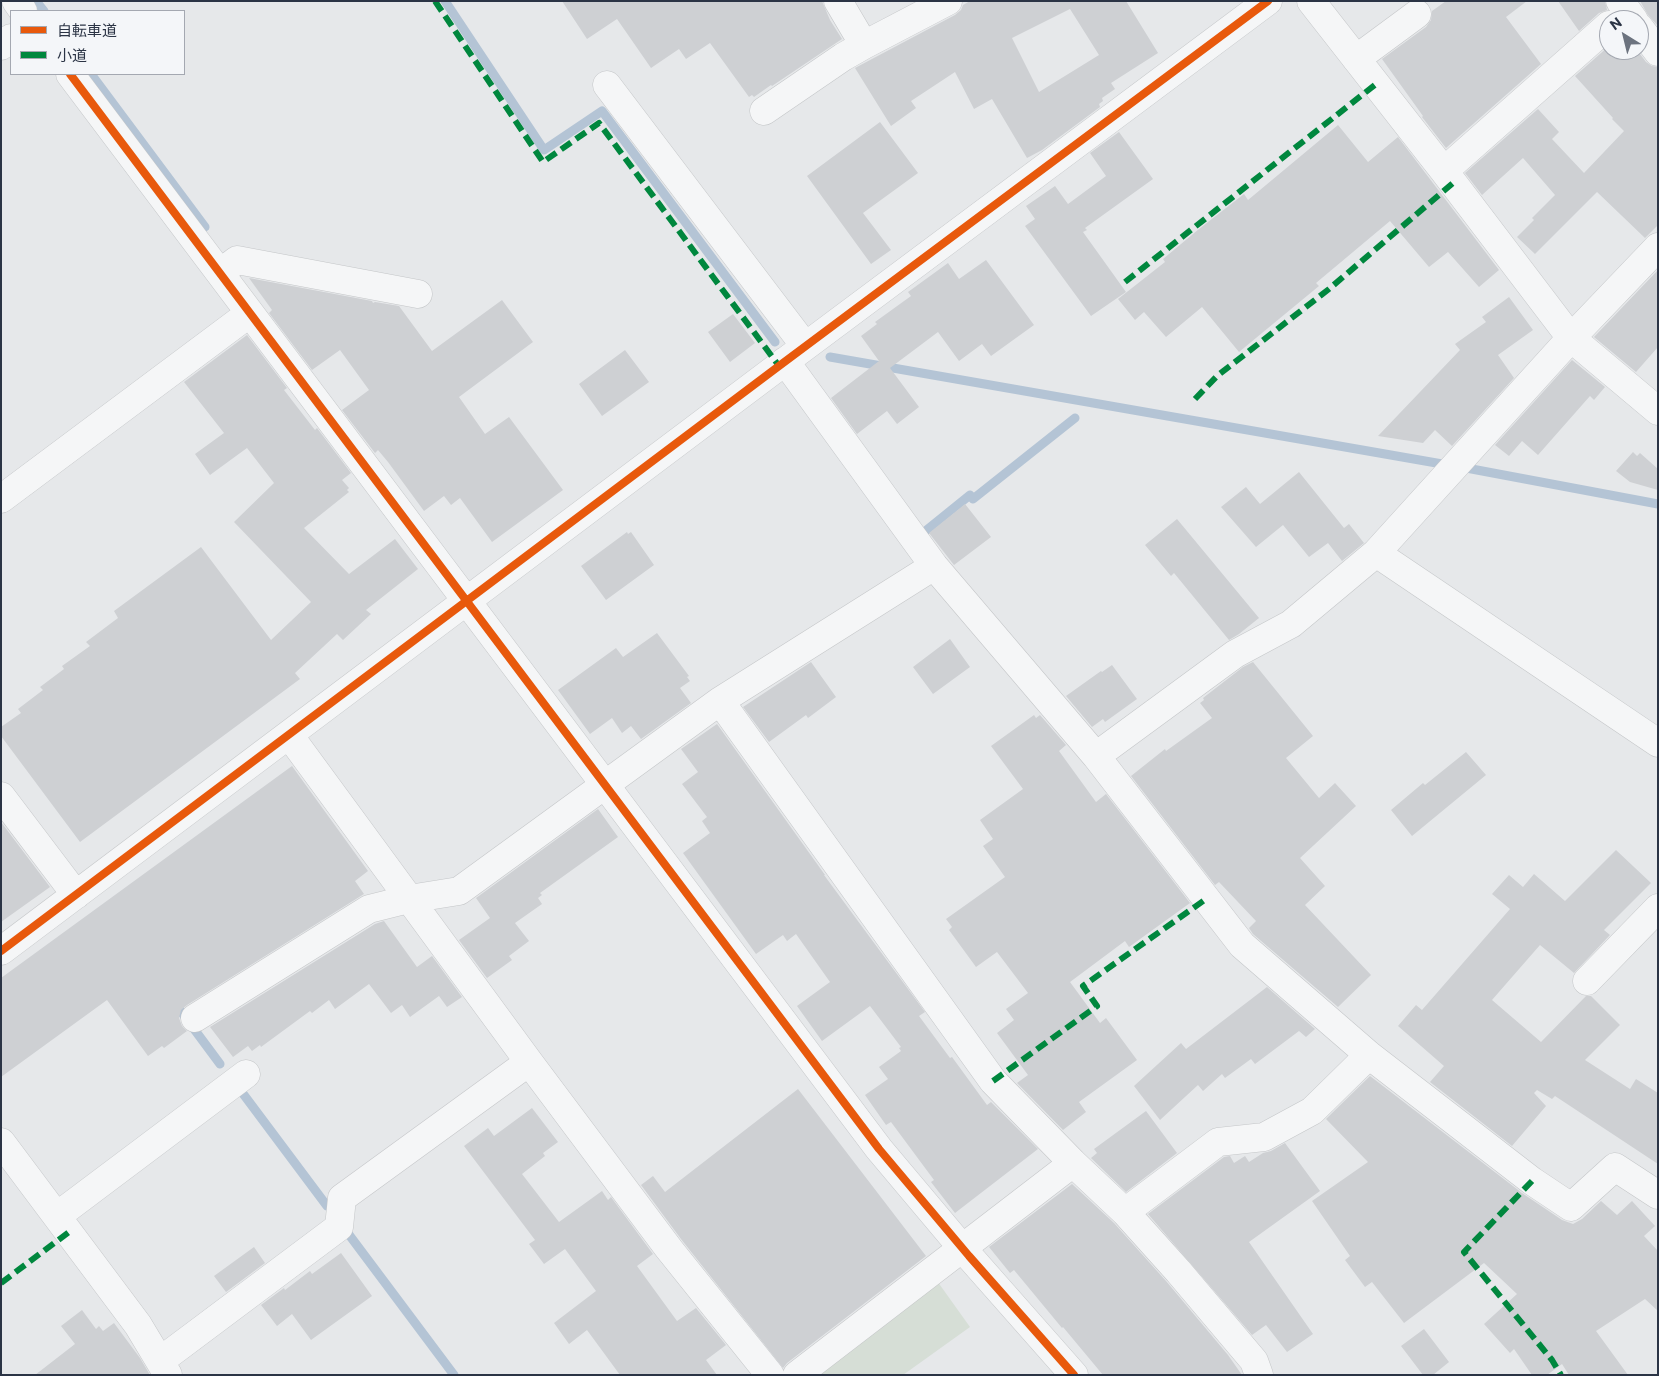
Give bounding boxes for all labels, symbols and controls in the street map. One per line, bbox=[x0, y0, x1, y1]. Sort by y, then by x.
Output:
legend bbox=[10, 10, 185, 75]
north arrow bbox=[1599, 10, 1649, 60]
text: N bbox=[1606, 13, 1625, 33]
text: 自転車道 bbox=[57, 21, 117, 39]
text: 小道 bbox=[57, 46, 87, 64]

